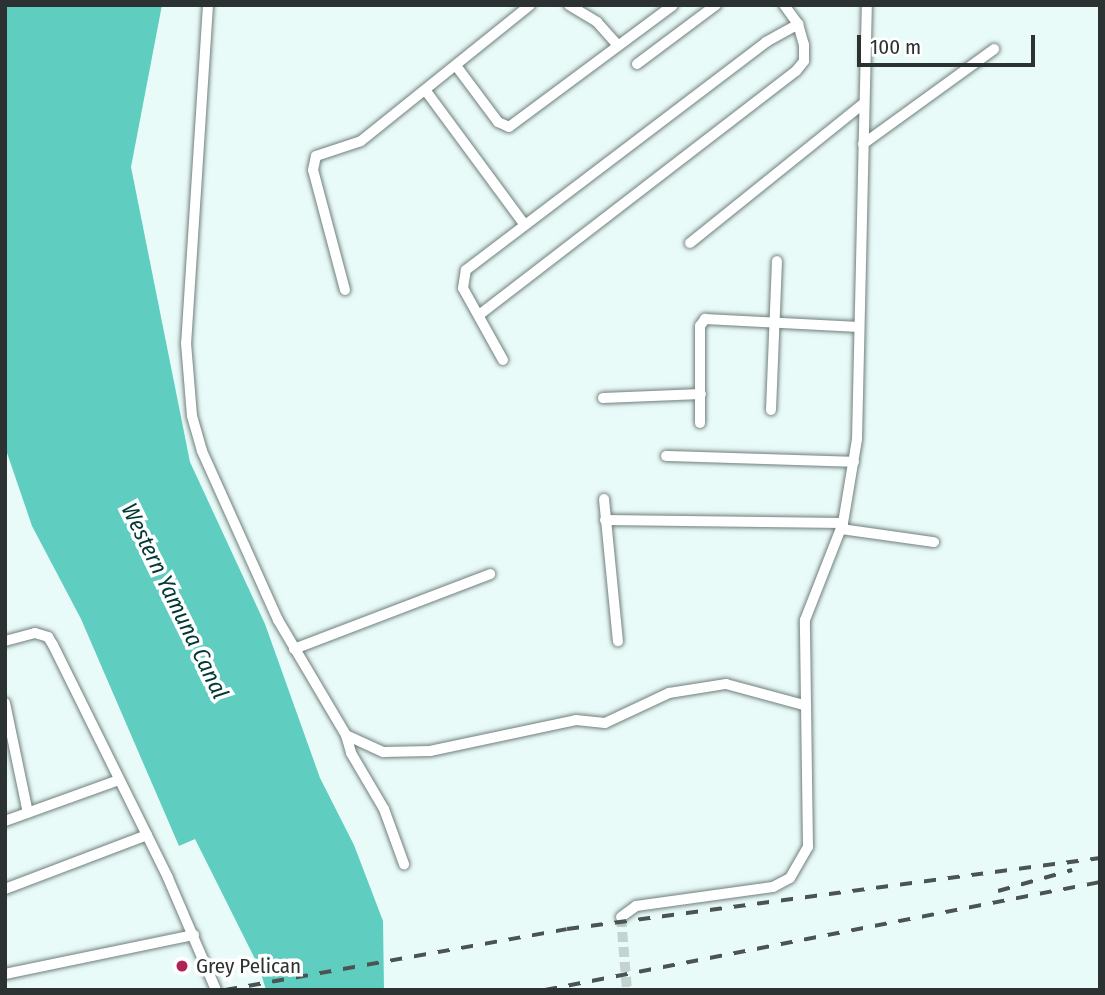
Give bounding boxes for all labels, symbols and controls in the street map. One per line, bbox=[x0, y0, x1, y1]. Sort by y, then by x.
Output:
scale bar bbox=[860, 21, 1038, 65]
text: 100 m bbox=[870, 34, 921, 60]
water label: Western Yamuna Canal bbox=[116, 499, 234, 703]
place label: Grey Pelican bbox=[196, 953, 301, 979]
marker: Grey Pelican bbox=[174, 958, 190, 974]

